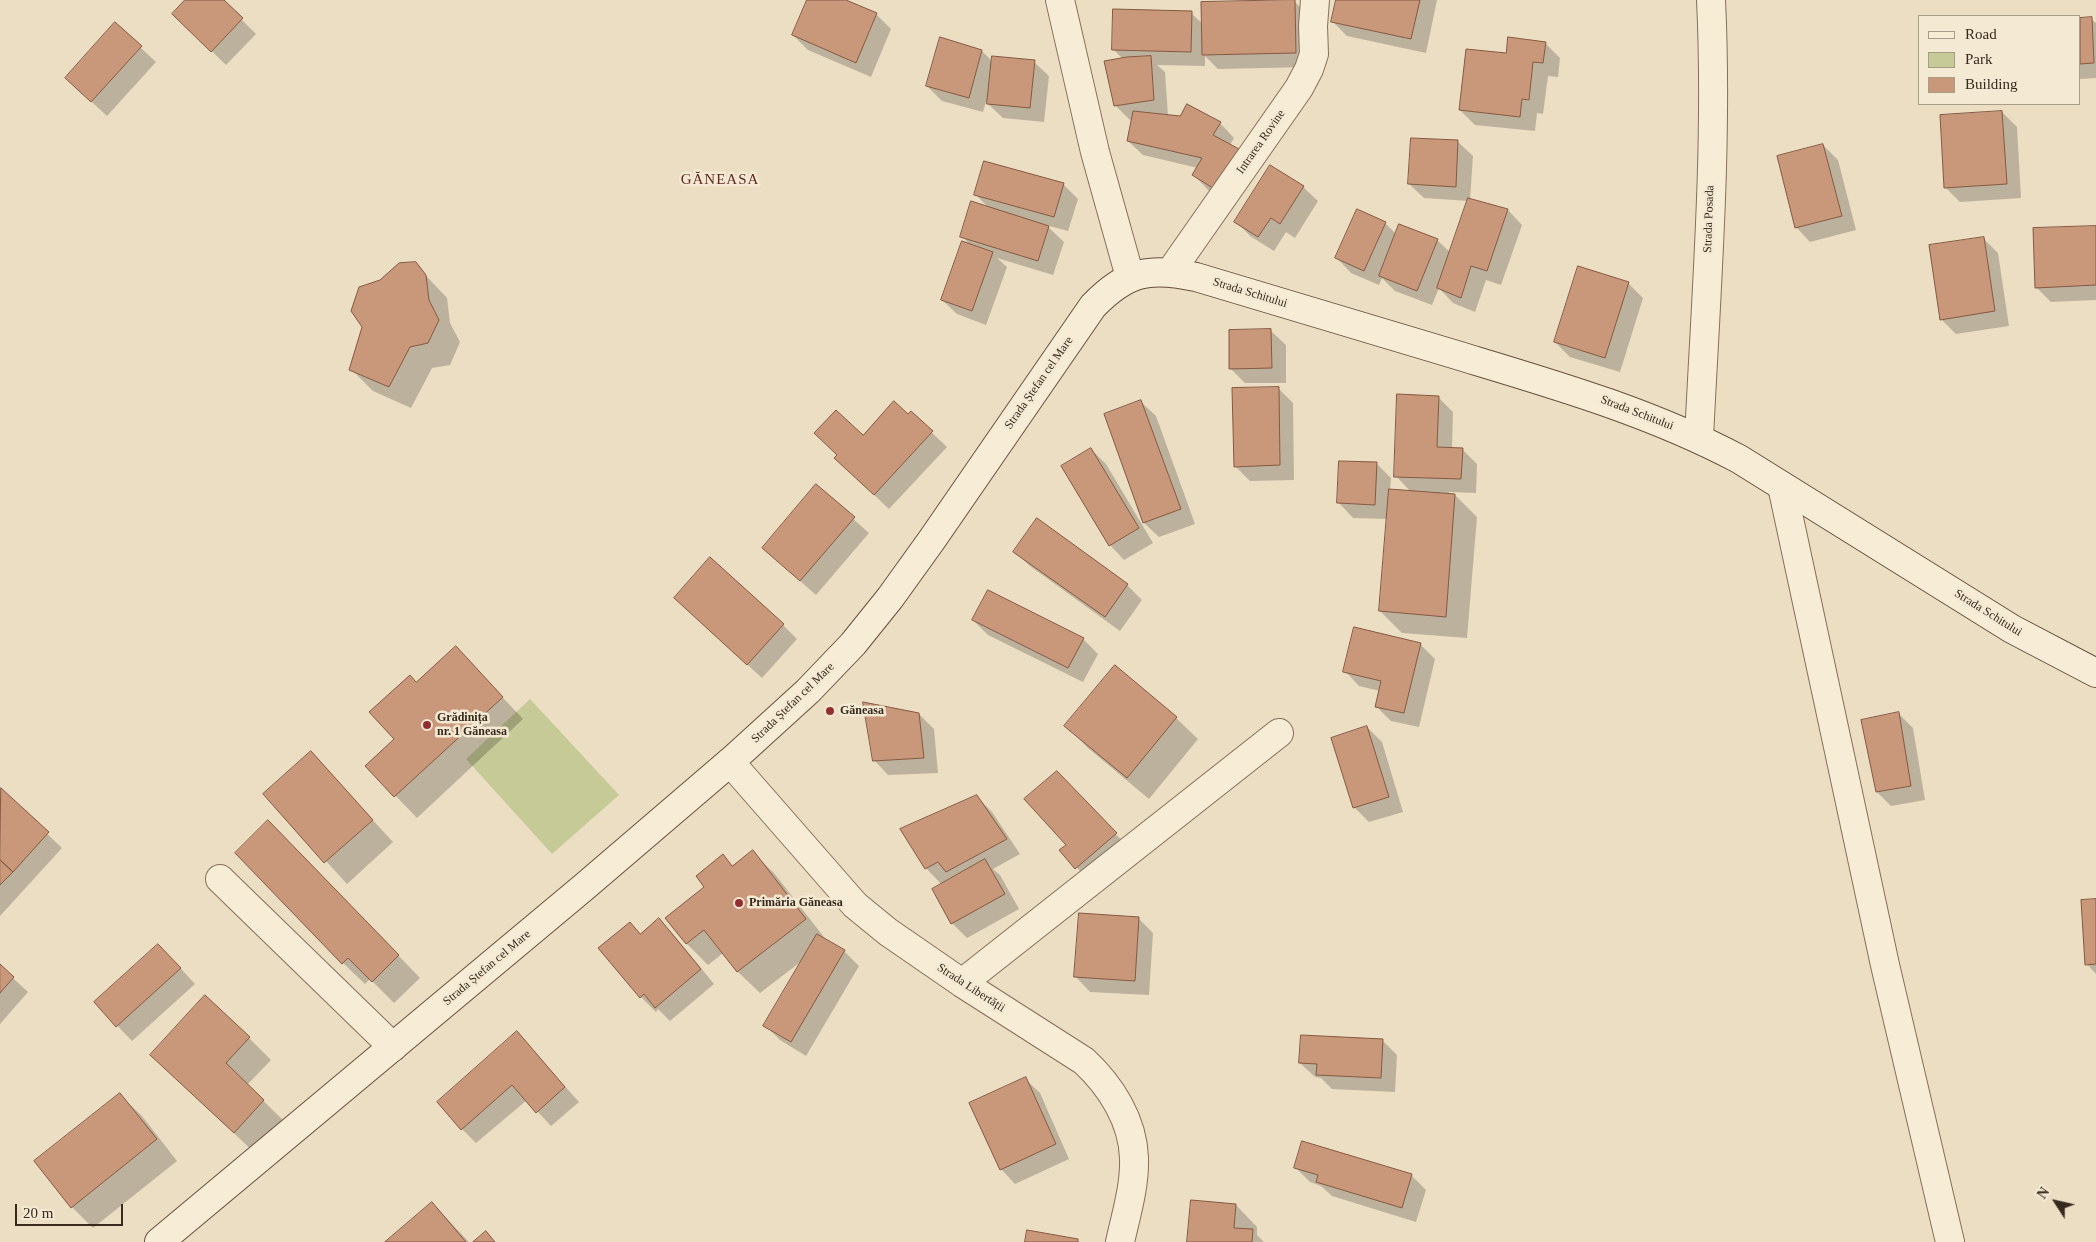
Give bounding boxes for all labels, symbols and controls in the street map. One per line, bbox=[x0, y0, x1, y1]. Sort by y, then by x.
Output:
legend bbox=[1918, 15, 2081, 105]
text: Road bbox=[1965, 26, 1997, 42]
text: Park bbox=[1965, 51, 1993, 67]
text: Building bbox=[1965, 76, 2018, 92]
street label: Intrarea Rovine bbox=[1234, 107, 1288, 177]
district label: GĂNEASA bbox=[680, 171, 760, 189]
street label: Strada Posada bbox=[1701, 185, 1717, 253]
street label: Strada Schitului bbox=[1211, 275, 1289, 311]
street label: Strada Ștefan cel Mare bbox=[1002, 334, 1076, 432]
street label: Strada Schitului bbox=[1598, 392, 1676, 434]
street label: Strada Schitului bbox=[1952, 586, 2024, 640]
street label: Strada Ștefan cel Mare bbox=[749, 660, 837, 746]
place label: Găneasa bbox=[840, 704, 884, 718]
marker: Găneasa bbox=[824, 705, 836, 717]
place label: Grădinița nr. 1 Găneasa bbox=[437, 711, 507, 739]
marker: Grădinița nr. 1 Găneasa bbox=[421, 719, 433, 731]
place label: Primăria Găneasa bbox=[749, 896, 843, 910]
marker: Primăria Găneasa bbox=[733, 897, 745, 909]
street label: Strada Ștefan cel Mare bbox=[440, 927, 534, 1009]
street label: Strada Libertății bbox=[934, 961, 1008, 1015]
north arrow bbox=[2031, 1177, 2081, 1227]
text: N bbox=[2034, 1185, 2052, 1202]
scale bar bbox=[18, 1194, 125, 1226]
text: 20 m bbox=[23, 1205, 53, 1221]

